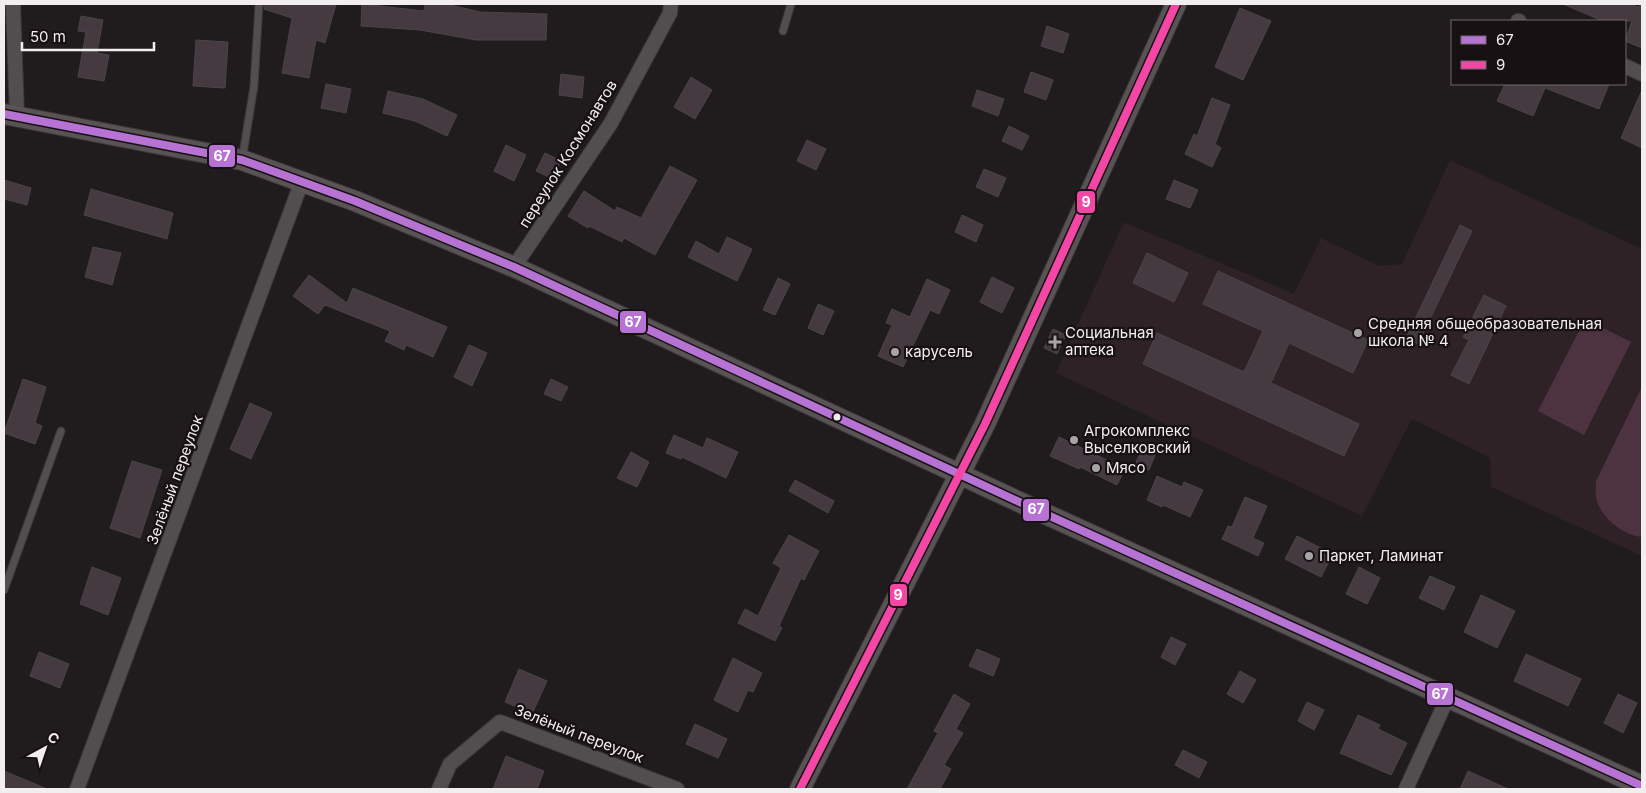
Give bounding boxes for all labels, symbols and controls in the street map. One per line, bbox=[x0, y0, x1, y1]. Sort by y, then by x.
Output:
scale bar bbox=[22, 20, 155, 52]
legend bbox=[1451, 20, 1626, 85]
text: 50 m bbox=[30, 27, 66, 46]
text: 67 bbox=[1496, 30, 1514, 49]
text: 9 bbox=[1496, 55, 1505, 74]
street label: переулок Космонавтов bbox=[514, 76, 621, 231]
line badge: 67 bbox=[208, 144, 236, 168]
text: 67 bbox=[213, 147, 231, 164]
line badge: 9 bbox=[1076, 190, 1096, 214]
text: 9 bbox=[1081, 193, 1091, 210]
line badge: 67 bbox=[619, 310, 647, 334]
text: 67 bbox=[624, 313, 642, 330]
place label: Средняя общеобразовательная школа № 4 bbox=[1368, 314, 1602, 350]
place label: Социальная аптека bbox=[1065, 323, 1154, 359]
marker: Средняя общеобразовательная школа № 4 bbox=[1352, 327, 1364, 339]
marker: Социальная аптека bbox=[1049, 336, 1061, 348]
place label: карусель bbox=[905, 342, 973, 361]
marker: карусель bbox=[889, 346, 901, 358]
street label: Зелёный переулок bbox=[142, 412, 207, 547]
unlabelled marker bbox=[832, 412, 842, 422]
place label: Агрокомплекс Выселковский bbox=[1084, 421, 1191, 457]
marker: Агрокомплекс Выселковский bbox=[1068, 434, 1080, 446]
place label: Мясо bbox=[1106, 458, 1145, 477]
marker: Мясо bbox=[1090, 462, 1102, 474]
line badge: 67 bbox=[1022, 498, 1050, 522]
text: 67 bbox=[1027, 500, 1045, 517]
place label: Паркет, Ламинат bbox=[1319, 546, 1443, 565]
marker: Паркет, Ламинат bbox=[1303, 550, 1315, 562]
line badge: 9 bbox=[889, 583, 908, 607]
text: 9 bbox=[893, 586, 903, 603]
line badge: 67 bbox=[1426, 682, 1454, 706]
text: 67 bbox=[1431, 685, 1449, 702]
street label: Зелёный переулок bbox=[512, 700, 647, 767]
north arrow bbox=[20, 723, 70, 773]
text: С bbox=[44, 728, 63, 747]

